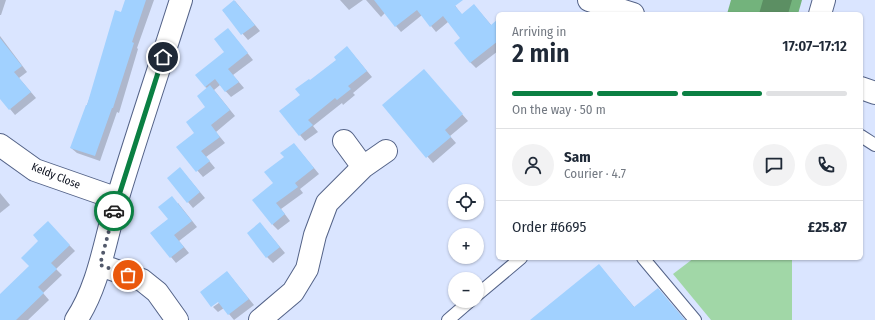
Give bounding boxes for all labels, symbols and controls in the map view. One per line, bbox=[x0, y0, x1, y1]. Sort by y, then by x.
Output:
text: Arriving in bbox=[512, 24, 566, 39]
text: 17:07–17:12 bbox=[782, 37, 847, 55]
text: 2 min bbox=[512, 38, 570, 69]
pin bbox=[146, 40, 180, 74]
icon: home bbox=[152, 46, 174, 68]
text: On the way · 50 m bbox=[512, 102, 606, 117]
button: person bbox=[512, 144, 554, 186]
button: chat bbox=[753, 144, 795, 186]
button: phone bbox=[805, 144, 847, 186]
text: Sam bbox=[564, 148, 591, 166]
street label: Keldy Close bbox=[30, 160, 82, 192]
text: Courier · 4.7 bbox=[564, 166, 626, 181]
map controls bbox=[448, 184, 484, 308]
button: locate bbox=[448, 184, 484, 220]
courier bbox=[94, 191, 134, 231]
icon: car bbox=[103, 200, 125, 222]
text: Order #6695 bbox=[512, 218, 586, 236]
text: £25.87 bbox=[808, 218, 847, 236]
button: + bbox=[448, 228, 484, 264]
pin bbox=[111, 258, 145, 292]
icon: bag bbox=[117, 264, 139, 286]
button: − bbox=[448, 272, 484, 308]

